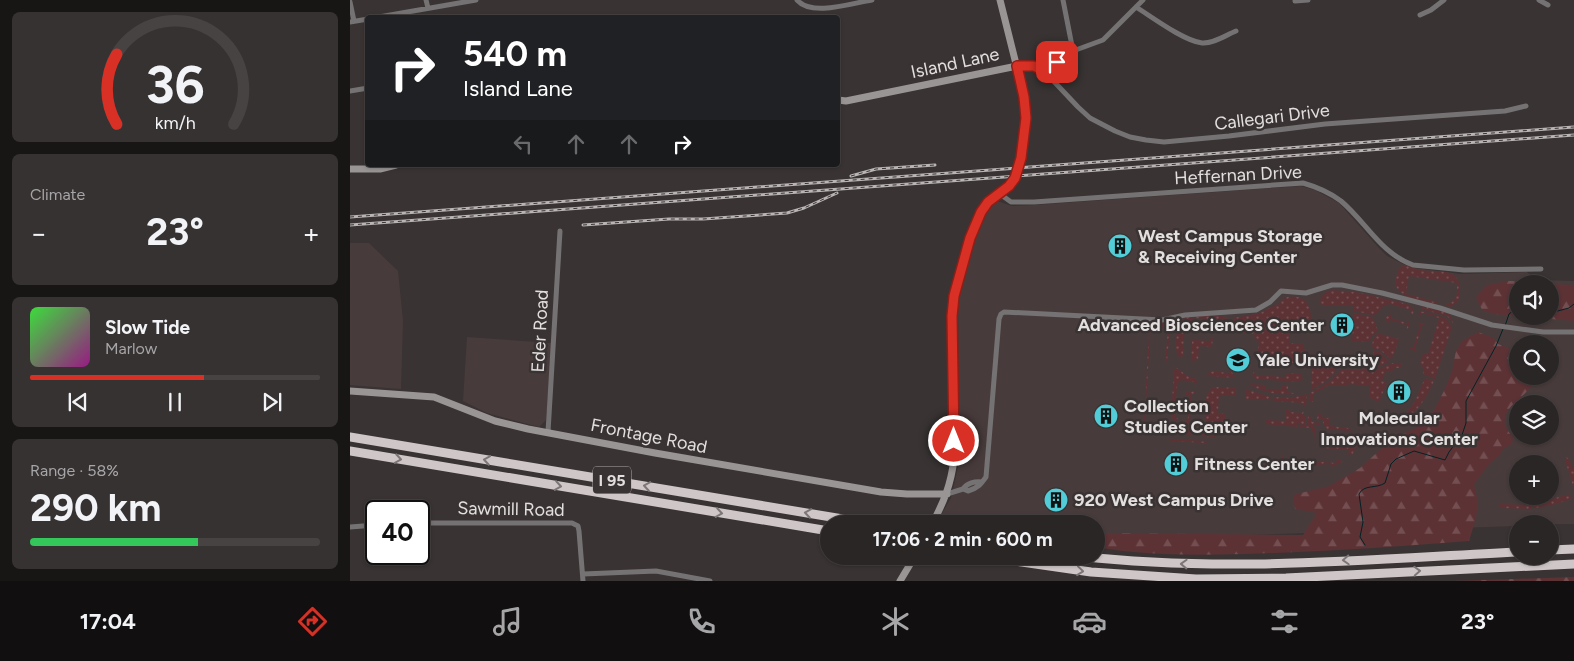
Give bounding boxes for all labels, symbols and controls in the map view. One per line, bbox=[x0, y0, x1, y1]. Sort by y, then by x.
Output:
text: 540 m bbox=[463, 33, 567, 75]
icon: right bbox=[380, 35, 445, 100]
pin bbox=[1036, 41, 1078, 83]
street label: Island Lane bbox=[909, 43, 1001, 83]
icon: arrive bbox=[1043, 48, 1071, 76]
text: 36 bbox=[145, 54, 205, 116]
text: Island Lane bbox=[463, 75, 573, 102]
street label: Callegari Drive bbox=[1213, 99, 1331, 135]
text: km/h bbox=[155, 112, 195, 133]
icon: left bbox=[509, 130, 537, 158]
icon: ahead bbox=[562, 130, 590, 158]
icon: ahead bbox=[615, 130, 643, 158]
icon: right bbox=[668, 130, 696, 158]
street label: Heffernan Drive bbox=[1174, 161, 1303, 189]
text: Climate bbox=[30, 185, 85, 204]
text: 23° bbox=[146, 209, 204, 255]
text: − bbox=[30, 216, 47, 250]
text: + bbox=[303, 216, 320, 250]
place label: West Campus Storage & Receiving Center bbox=[1138, 225, 1323, 268]
building icon: West Campus Storage & Receiving Center bbox=[1107, 233, 1133, 259]
map controls bbox=[1509, 275, 1559, 565]
button: sound bbox=[1509, 275, 1559, 325]
street label: Eder Road bbox=[527, 289, 553, 373]
building icon: Advanced Biosciences Center bbox=[1329, 312, 1355, 338]
place label: Advanced Biosciences Center bbox=[1077, 314, 1324, 336]
text: Slow Tide bbox=[105, 316, 190, 339]
button: search bbox=[1509, 335, 1559, 385]
text: Marlow bbox=[105, 339, 157, 358]
school or university icon: Yale University bbox=[1225, 347, 1251, 373]
place label: Yale University bbox=[1256, 349, 1380, 371]
building icon: Molecular Innovations Center bbox=[1386, 379, 1412, 405]
icon: previous bbox=[64, 388, 92, 416]
icon: pause bbox=[161, 388, 189, 416]
icon: next bbox=[258, 388, 286, 416]
place label: Collection Studies Center bbox=[1124, 395, 1248, 438]
button: layers bbox=[1509, 395, 1559, 445]
building icon: Collection Studies Center bbox=[1093, 403, 1119, 429]
place label: Molecular Innovations Center bbox=[1320, 407, 1478, 450]
street label: Frontage Road bbox=[589, 414, 709, 458]
position arrow bbox=[927, 414, 979, 466]
building icon: Fitness Center bbox=[1163, 451, 1189, 477]
place label: Fitness Center bbox=[1194, 453, 1314, 475]
one-way arrow bbox=[394, 454, 402, 464]
one-way arrow bbox=[483, 455, 492, 465]
button: + bbox=[1509, 455, 1559, 505]
text: Range · 58% bbox=[30, 461, 119, 480]
road number: I 95 bbox=[593, 466, 631, 494]
one-way arrow bbox=[554, 480, 563, 490]
one-way arrow bbox=[643, 482, 652, 492]
text: 290 km bbox=[30, 485, 161, 531]
building icon: 920 West Campus Drive bbox=[1043, 487, 1069, 513]
place label: 920 West Campus Drive bbox=[1074, 489, 1274, 511]
street label: Sawmill Road bbox=[457, 497, 565, 521]
speed limit sign: 40 bbox=[365, 500, 430, 565]
one-way arrow bbox=[714, 507, 723, 517]
one-way arrow bbox=[803, 508, 812, 518]
button: − bbox=[1509, 515, 1559, 565]
text: 17:06 · 2 min · 600 m bbox=[872, 528, 1053, 551]
one-way arrow bbox=[1342, 555, 1350, 566]
one-way arrow bbox=[1180, 559, 1188, 569]
one-way arrow bbox=[1076, 565, 1084, 576]
one-way arrow bbox=[1413, 566, 1421, 577]
icon: directions bbox=[295, 604, 330, 639]
icon: music bbox=[490, 604, 525, 639]
icon: phone bbox=[684, 604, 719, 639]
icon: climate bbox=[878, 604, 913, 639]
icon: car bbox=[1072, 604, 1107, 639]
icon: filters bbox=[1267, 604, 1302, 639]
text: 17:04 bbox=[80, 608, 136, 635]
text: 23° bbox=[1461, 608, 1494, 635]

